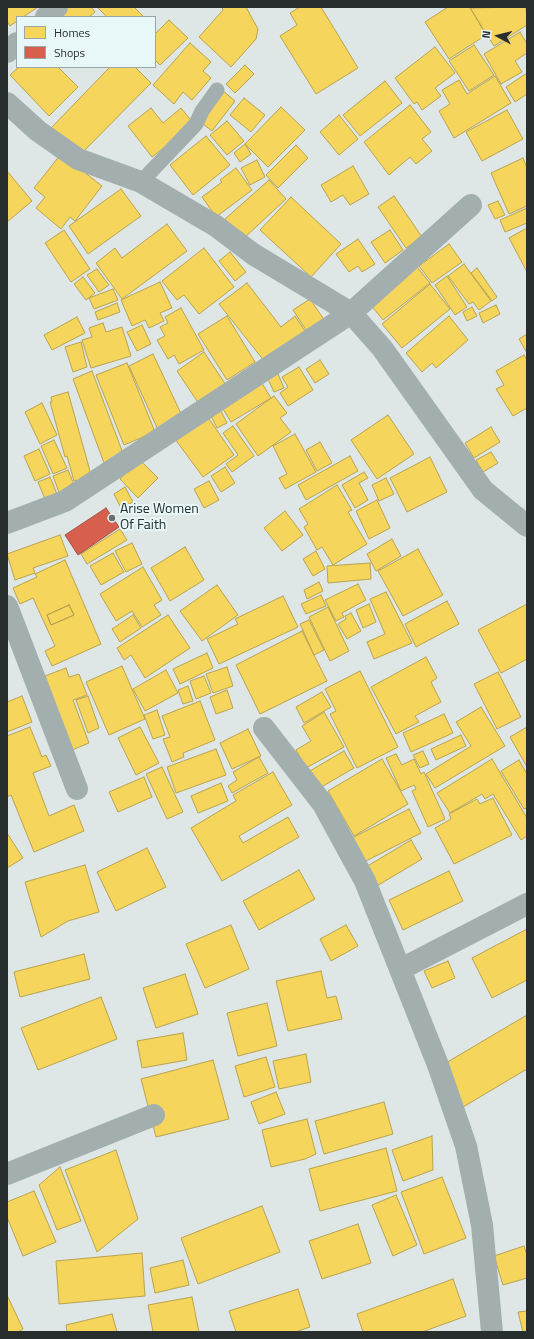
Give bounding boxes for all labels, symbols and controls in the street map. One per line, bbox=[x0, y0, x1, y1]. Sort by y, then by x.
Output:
legend bbox=[16, 16, 156, 68]
north arrow bbox=[478, 16, 518, 56]
text: Homes bbox=[54, 23, 90, 42]
text: N bbox=[478, 30, 494, 39]
text: Shops bbox=[54, 43, 85, 62]
place label: Arise Women Of Faith bbox=[120, 502, 199, 534]
marker: Arise Women Of Faith bbox=[107, 513, 117, 523]

